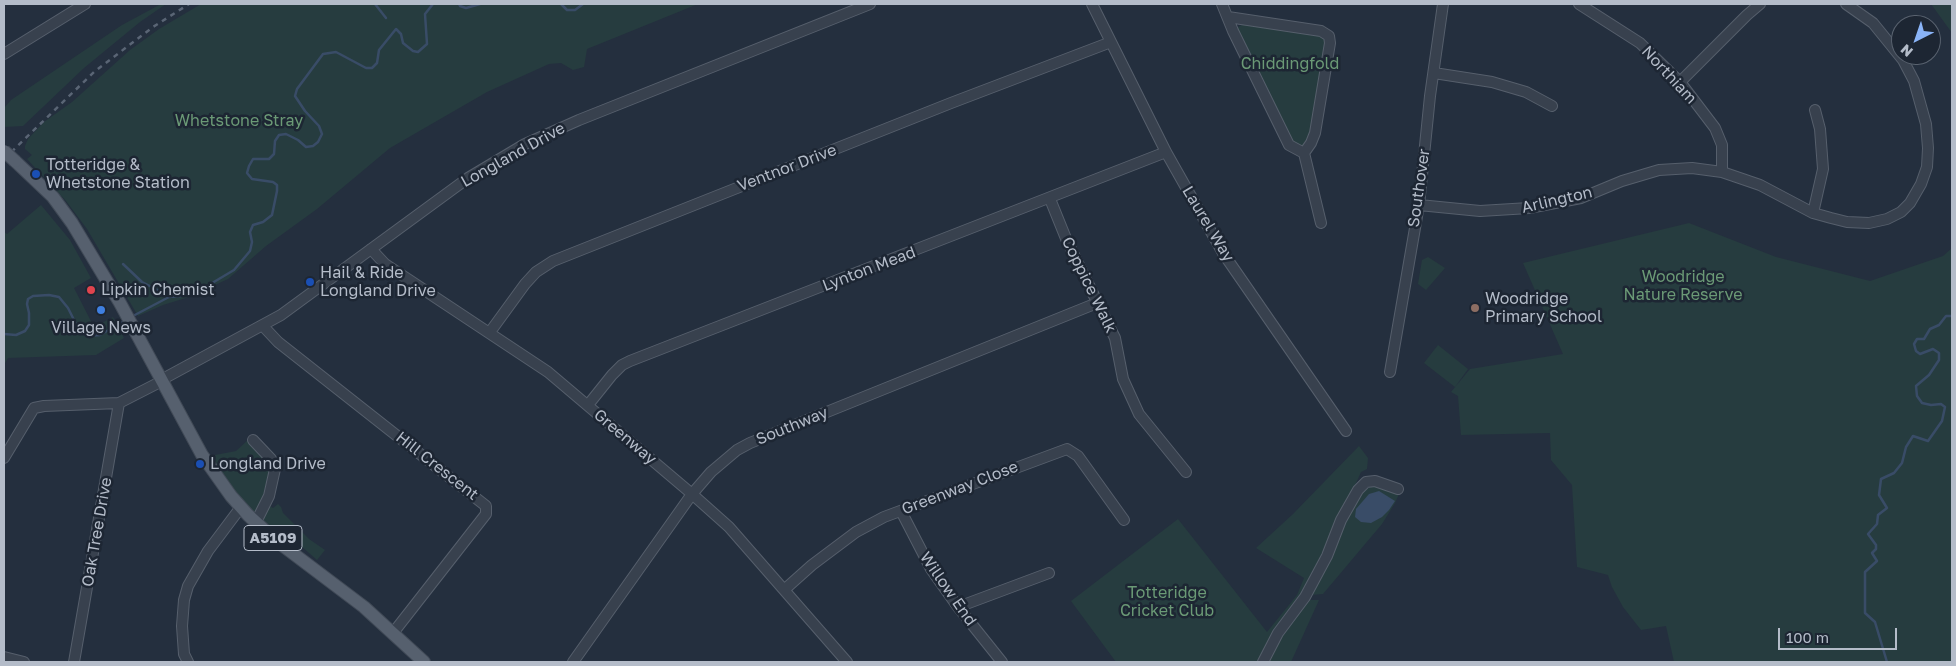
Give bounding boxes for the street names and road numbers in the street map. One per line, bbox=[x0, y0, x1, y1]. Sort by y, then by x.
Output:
street label: Northiam bbox=[1637, 42, 1701, 108]
street label: Longland Drive bbox=[458, 119, 568, 191]
street label: Ventnor Drive bbox=[735, 140, 839, 196]
street label: Southover bbox=[1404, 147, 1434, 229]
street label: Laurel Way bbox=[1178, 183, 1238, 265]
street label: Arlington bbox=[1520, 183, 1594, 217]
street label: Coppice Walk bbox=[1057, 234, 1121, 336]
street label: Lynton Mead bbox=[820, 242, 918, 296]
street label: Southway bbox=[753, 403, 831, 449]
street label: Greenway bbox=[590, 405, 660, 469]
street label: Hill Crescent bbox=[392, 428, 482, 504]
street label: Greenway Close bbox=[899, 457, 1021, 519]
street label: Oak Tree Drive bbox=[78, 476, 116, 588]
road number: A5109 bbox=[244, 526, 302, 550]
street label: Willow End bbox=[916, 548, 980, 630]

